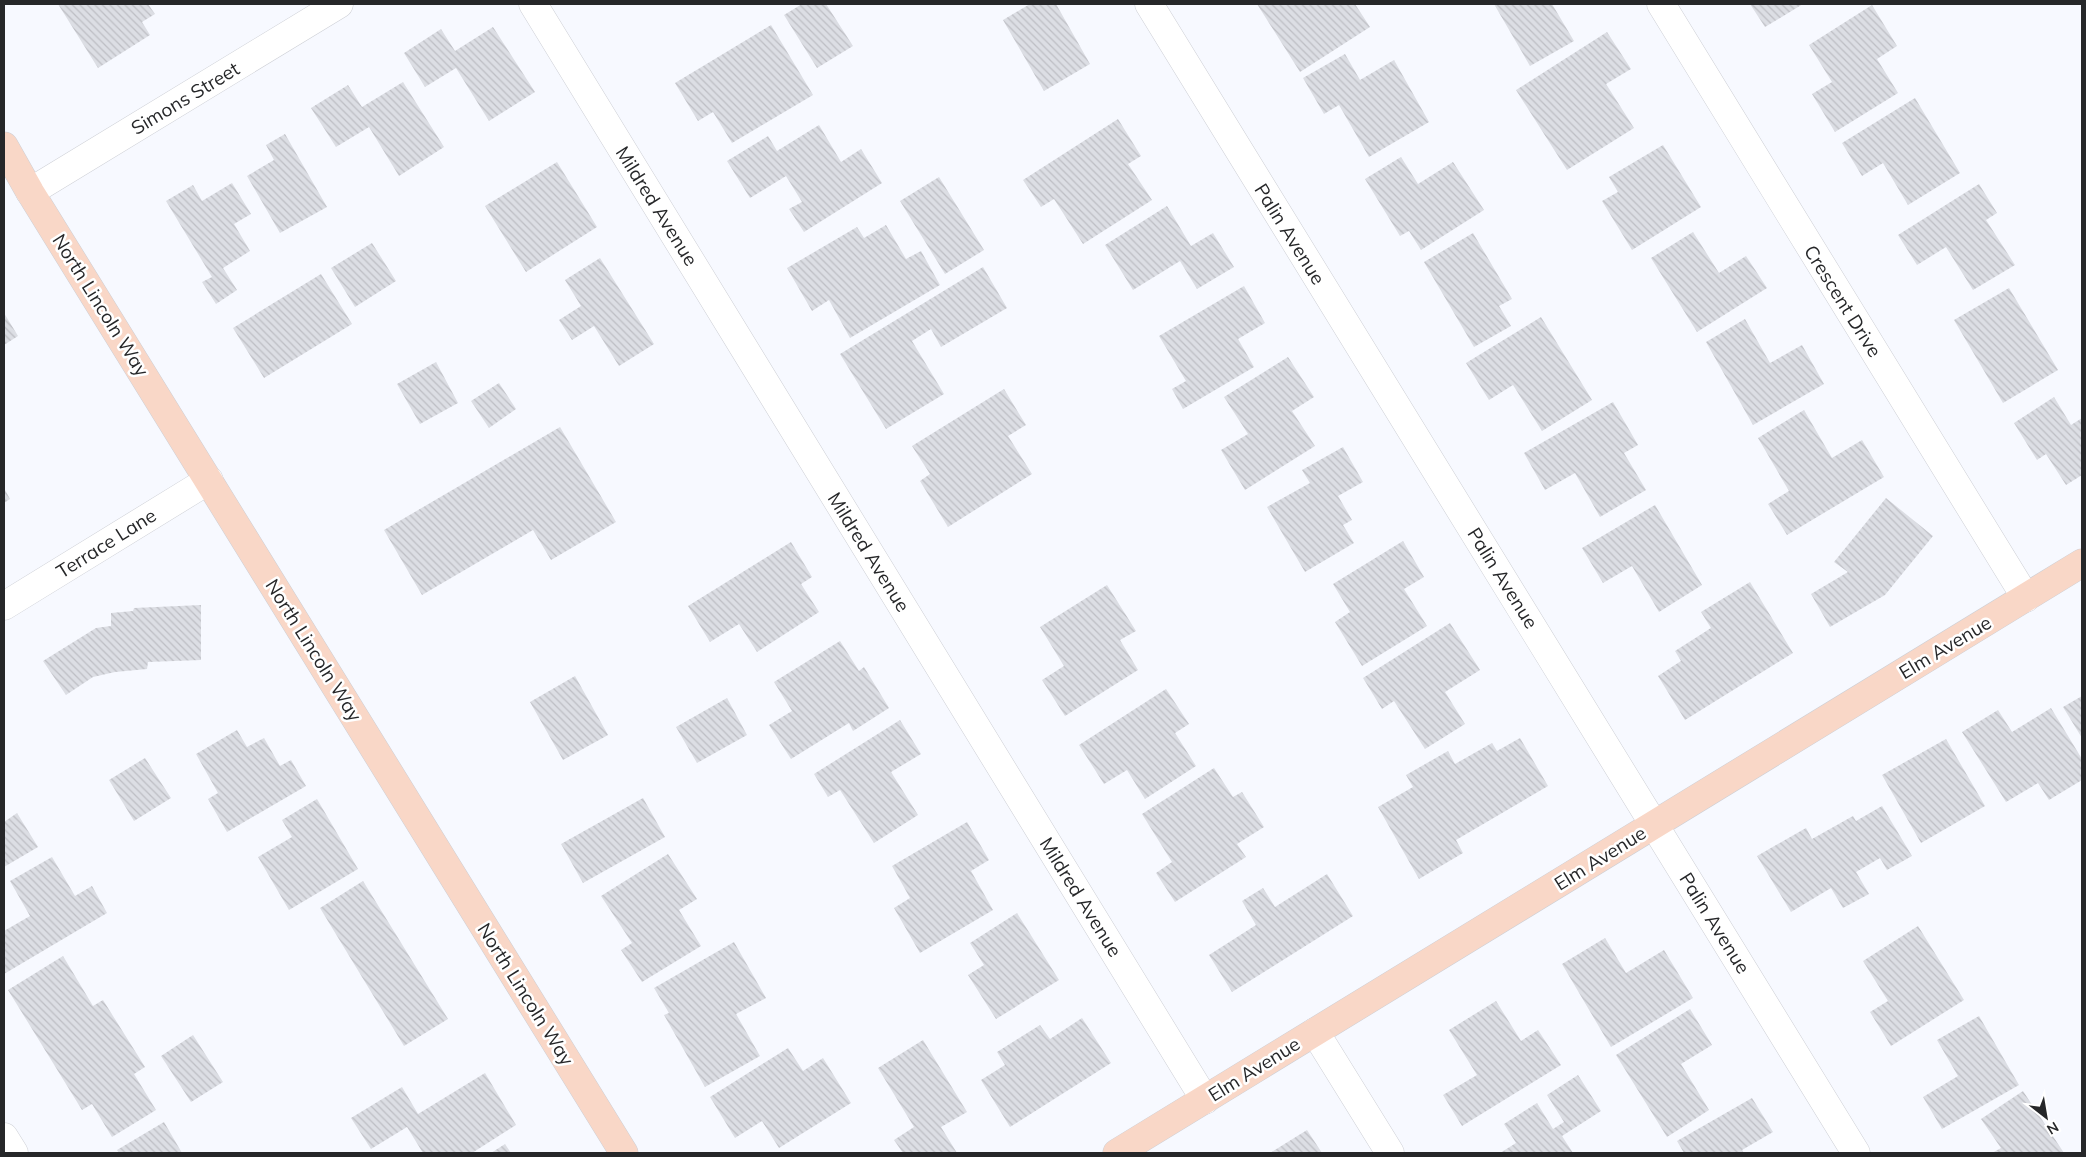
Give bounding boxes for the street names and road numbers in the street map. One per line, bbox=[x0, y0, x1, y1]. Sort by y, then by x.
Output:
street label: Simons Street bbox=[127, 56, 244, 140]
street label: Mildred Avenue bbox=[611, 142, 703, 270]
street label: Palin Avenue bbox=[1249, 179, 1331, 289]
street label: North Lincoln Way bbox=[48, 229, 154, 381]
street label: Crescent Drive bbox=[1799, 240, 1887, 362]
street label: Mildred Avenue bbox=[823, 488, 915, 616]
street label: Terrace Lane bbox=[52, 503, 160, 583]
street label: Palin Avenue bbox=[1462, 523, 1544, 633]
street label: North Lincoln Way bbox=[261, 574, 367, 726]
street label: Elm Avenue bbox=[1894, 610, 1996, 684]
street label: Elm Avenue bbox=[1550, 820, 1650, 896]
street label: Mildred Avenue bbox=[1035, 833, 1127, 961]
street label: Palin Avenue bbox=[1674, 868, 1756, 978]
street label: North Lincoln Way bbox=[473, 918, 579, 1070]
street label: Elm Avenue bbox=[1204, 1031, 1304, 1107]

